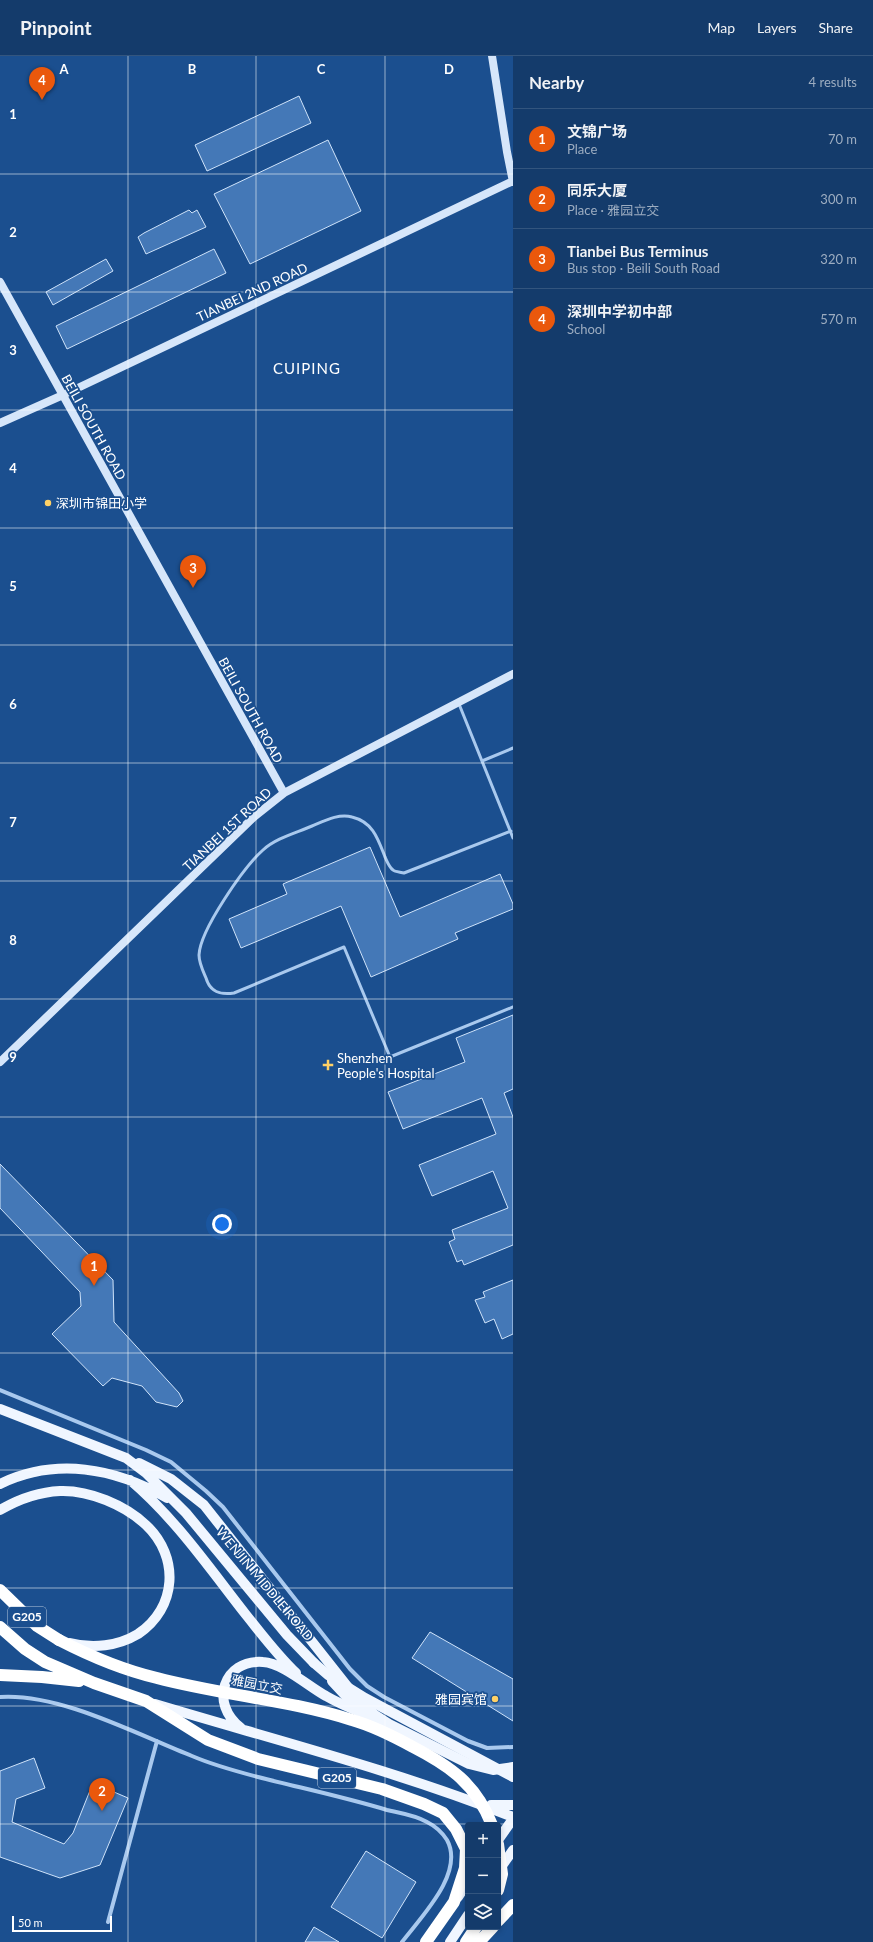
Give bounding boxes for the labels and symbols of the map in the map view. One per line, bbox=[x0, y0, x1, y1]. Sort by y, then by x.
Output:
text: A bbox=[58, 61, 69, 77]
text: B bbox=[188, 61, 197, 77]
text: C bbox=[317, 61, 326, 77]
text: D bbox=[444, 61, 454, 77]
pin: 4 bbox=[29, 67, 55, 100]
text: 1 bbox=[9, 106, 17, 122]
text: 2 bbox=[9, 224, 17, 240]
street label: TIANBEI 2ND ROAD bbox=[194, 259, 310, 325]
text: 3 bbox=[9, 342, 17, 358]
district label: CUIPING bbox=[273, 359, 341, 377]
street label: BEILI SOUTH ROAD bbox=[58, 371, 130, 483]
text: 4 bbox=[9, 460, 17, 476]
place label: 深圳市锦田小学 bbox=[56, 495, 147, 511]
marker: 深圳市锦田小学 bbox=[43, 498, 53, 508]
pin: 3 bbox=[180, 555, 206, 588]
text: 5 bbox=[9, 578, 17, 594]
street label: BEILI SOUTH ROAD bbox=[215, 654, 287, 766]
text: 6 bbox=[9, 696, 17, 712]
street label: TIANBEI 1ST ROAD bbox=[179, 784, 275, 874]
text: 7 bbox=[9, 814, 17, 830]
text: 8 bbox=[9, 932, 17, 948]
text: 9 bbox=[9, 1049, 17, 1065]
place label: Shenzhen People's Hospital bbox=[337, 1050, 435, 1081]
marker: Shenzhen People's Hospital bbox=[322, 1059, 334, 1071]
your location bbox=[212, 1214, 232, 1234]
pin: 1 bbox=[81, 1253, 107, 1286]
street label: WENJIN MIDDLE ROAD bbox=[213, 1524, 317, 1644]
road number: G205 bbox=[8, 1607, 46, 1627]
street label: 雅园立交 bbox=[230, 1671, 284, 1697]
place label: 雅园宾馆 bbox=[435, 1691, 487, 1707]
marker: 雅园宾馆 bbox=[490, 1694, 500, 1704]
road number: G205 bbox=[318, 1768, 356, 1788]
pin: 2 bbox=[89, 1778, 115, 1811]
scale bar bbox=[12, 1914, 112, 1933]

